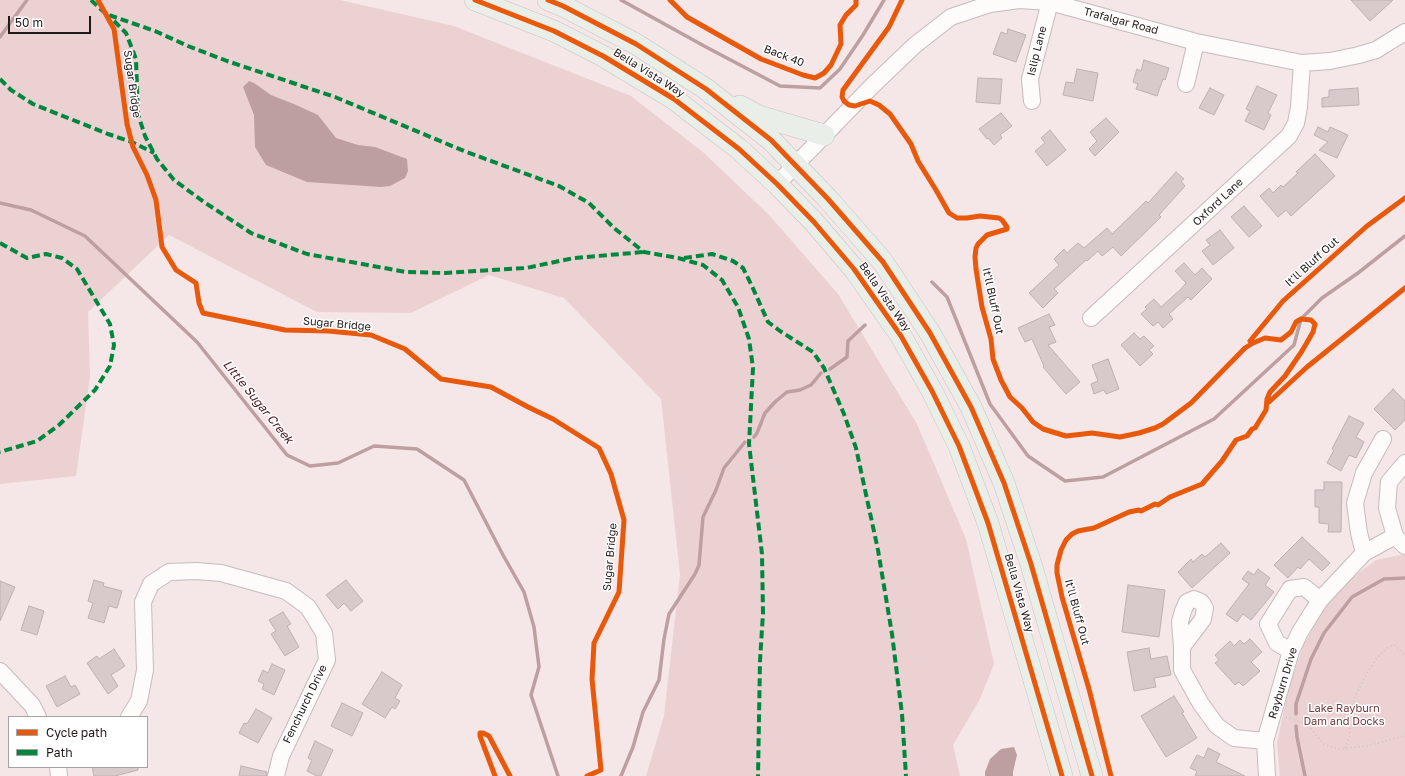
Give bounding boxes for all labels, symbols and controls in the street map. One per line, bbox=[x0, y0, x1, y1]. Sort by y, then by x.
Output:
street label: Trafalgar Road bbox=[1082, 5, 1160, 37]
scale bar bbox=[10, 8, 93, 34]
text: 50 m bbox=[15, 15, 43, 30]
street label: Islip Lane bbox=[1024, 25, 1050, 77]
street label: Back 40 bbox=[762, 42, 806, 70]
street label: Bella Vista Way bbox=[611, 46, 687, 100]
street label: Sugar Bridge bbox=[121, 49, 143, 119]
street label: Oxford Lane bbox=[1190, 175, 1246, 229]
street label: It'll Bluff Out bbox=[1282, 234, 1342, 290]
street label: Bella Vista Way bbox=[856, 260, 914, 334]
street label: It'll Bluff Out bbox=[979, 266, 1007, 336]
street label: Sugar Bridge bbox=[302, 314, 372, 334]
water label: Little Sugar Creek bbox=[220, 357, 296, 447]
street label: Sugar Bridge bbox=[600, 522, 620, 592]
street label: Bella Vista Way bbox=[1001, 552, 1037, 634]
street label: It'll Bluff Out bbox=[1062, 578, 1092, 646]
street label: Rayburn Drive bbox=[1266, 646, 1300, 720]
street label: Fenchurch Drive bbox=[280, 662, 330, 746]
park label: Lake Rayburn Dam and Docks bbox=[1303, 702, 1385, 728]
legend bbox=[8, 716, 148, 768]
text: Cycle path bbox=[46, 725, 107, 740]
text: Path bbox=[46, 745, 73, 760]

